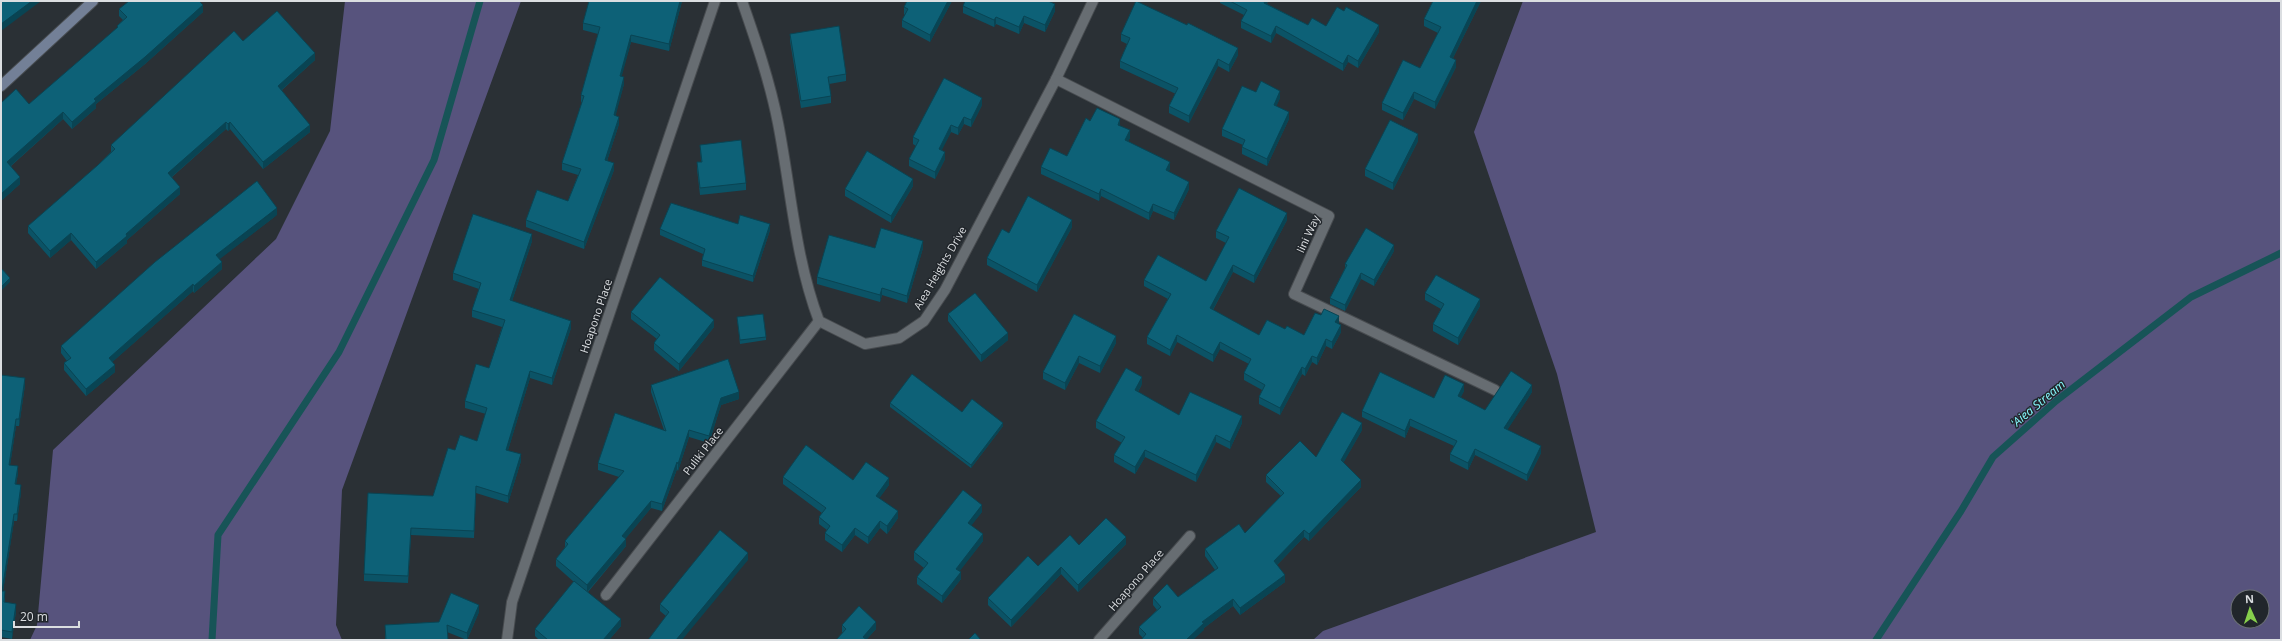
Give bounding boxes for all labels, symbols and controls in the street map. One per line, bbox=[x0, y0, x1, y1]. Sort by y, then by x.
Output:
street label: Iini Way bbox=[1292, 212, 1323, 255]
street label: Aiea Heights Drive bbox=[910, 223, 969, 312]
street label: Hoapono Place bbox=[576, 277, 615, 355]
water label: ʻAiea Stream bbox=[2007, 376, 2069, 431]
street label: Puliki Place bbox=[679, 423, 726, 478]
street label: Hoapono Place bbox=[1105, 546, 1167, 614]
north arrow bbox=[2230, 589, 2270, 629]
text: N bbox=[2245, 591, 2254, 606]
scale bar bbox=[14, 603, 79, 629]
text: 20 m bbox=[20, 608, 48, 625]

